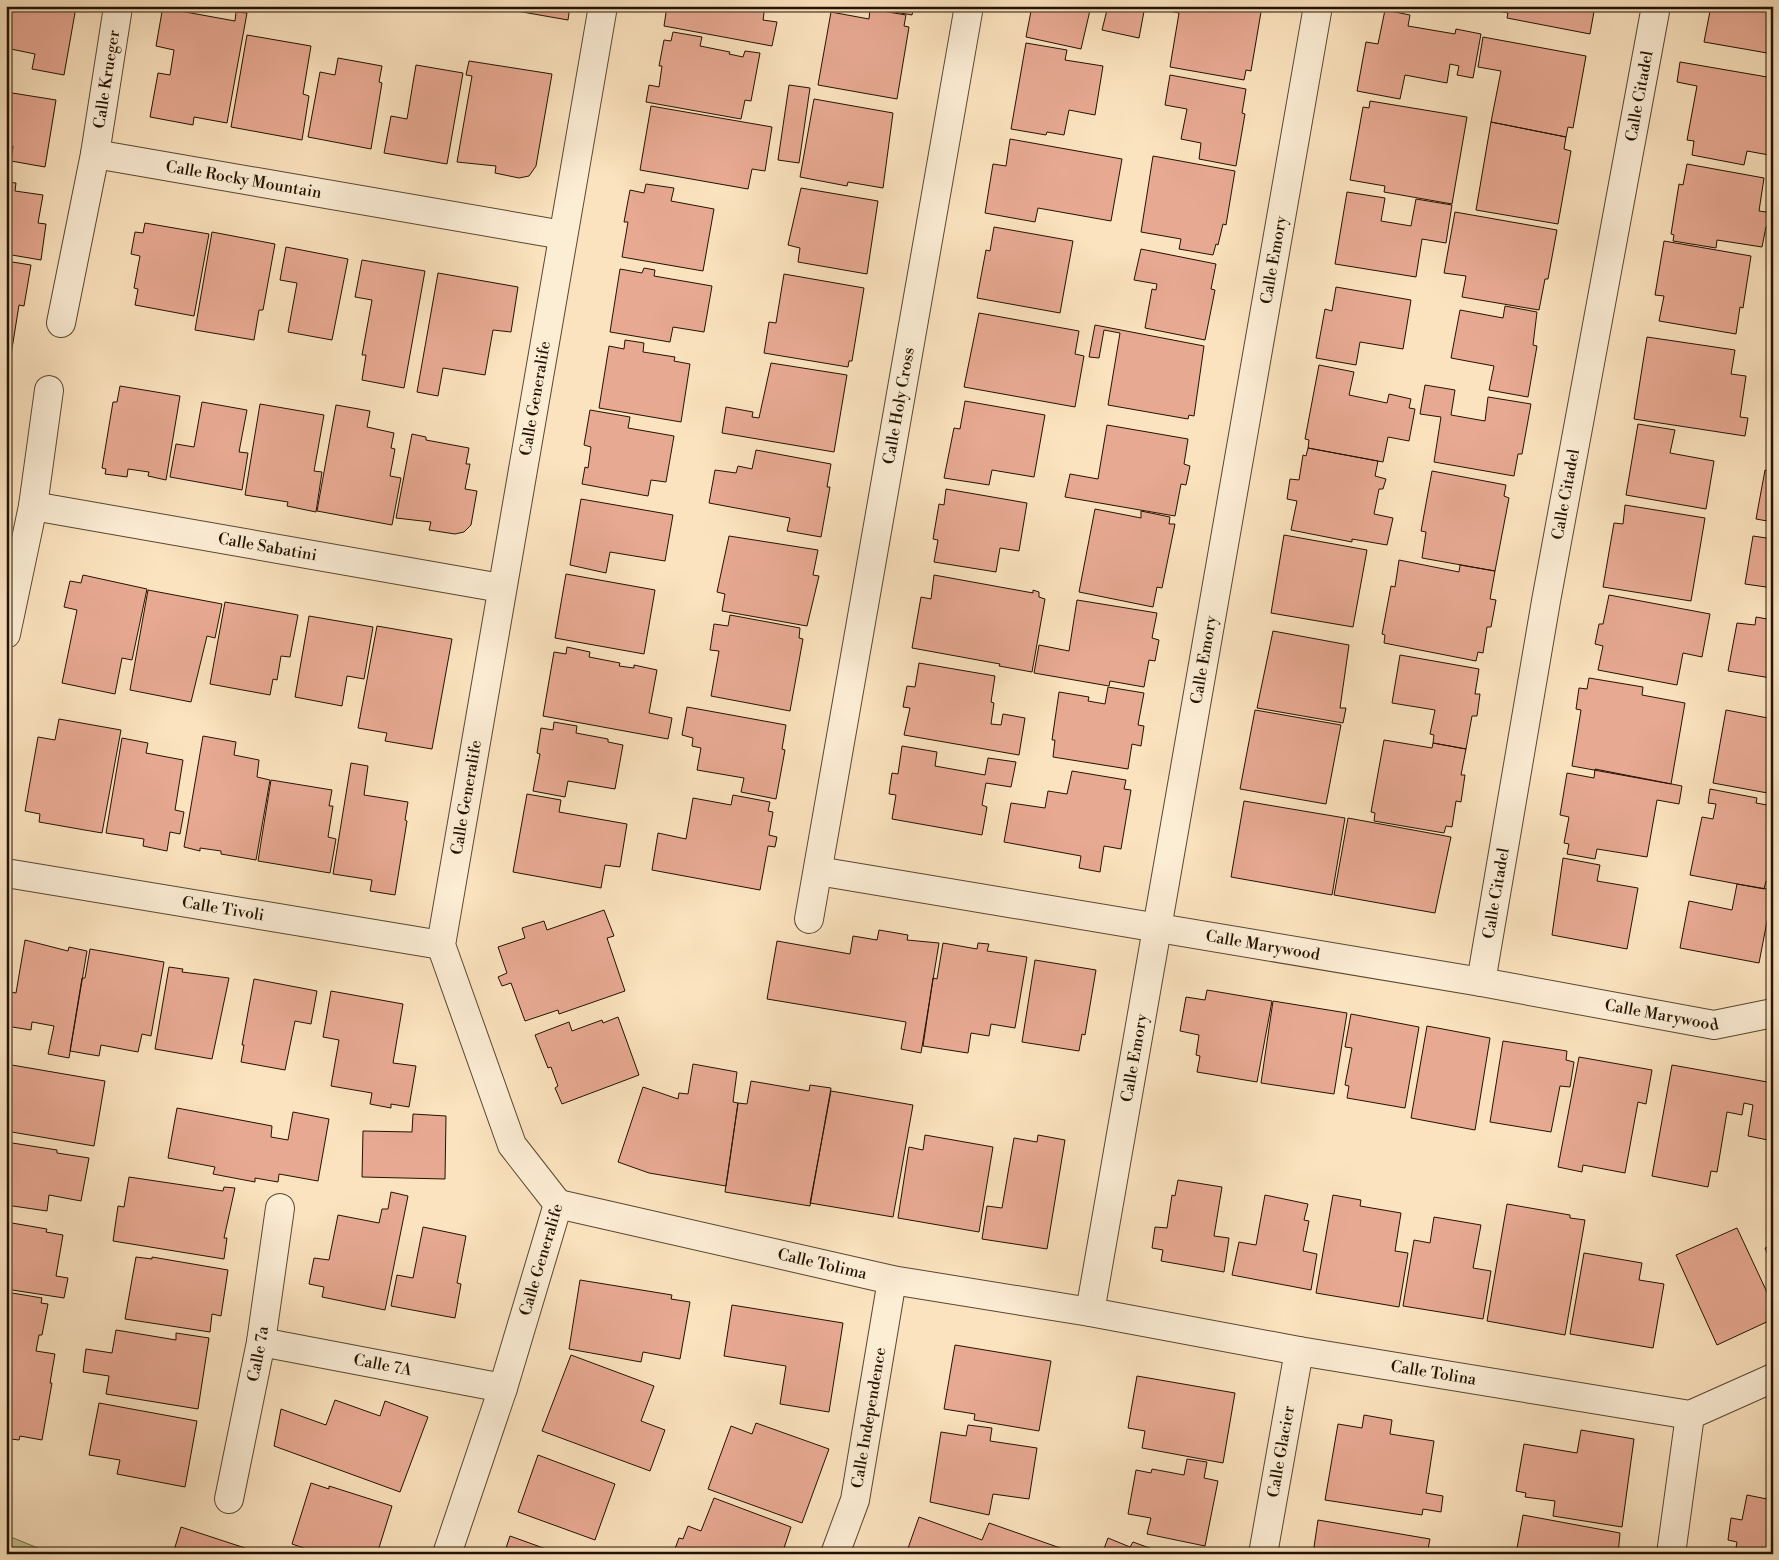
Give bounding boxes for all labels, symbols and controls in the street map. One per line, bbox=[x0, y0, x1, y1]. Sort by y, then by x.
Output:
street label: Calle Krueger bbox=[89, 29, 124, 130]
street label: Calle Citadel bbox=[1621, 49, 1658, 143]
street label: Calle Rocky Mountain bbox=[164, 156, 324, 203]
street label: Calle Emory bbox=[1256, 214, 1291, 306]
street label: Calle Generalife bbox=[516, 339, 555, 457]
street label: Calle Holy Cross bbox=[879, 346, 919, 466]
street label: Calle Citadel bbox=[1548, 447, 1584, 541]
street label: Calle Sabatini bbox=[216, 529, 319, 566]
street label: Calle Emory bbox=[1186, 614, 1221, 706]
street label: Calle Generalife bbox=[447, 739, 486, 856]
street label: Calle Citadel bbox=[1479, 846, 1514, 940]
street label: Calle Tivoli bbox=[180, 892, 266, 926]
street label: Calle Marywood bbox=[1204, 926, 1321, 965]
street label: Calle Marywood bbox=[1603, 995, 1720, 1036]
street label: Calle Emory bbox=[1117, 1012, 1152, 1104]
street label: Calle Generalife bbox=[515, 1201, 568, 1318]
street label: Calle Tolima bbox=[776, 1244, 870, 1284]
street label: Calle 7a bbox=[243, 1324, 273, 1384]
street label: Calle Independence bbox=[847, 1346, 891, 1490]
street label: Calle 7A bbox=[352, 1350, 415, 1381]
street label: Calle Tolina bbox=[1389, 1356, 1479, 1390]
street label: Calle Glacier bbox=[1263, 1404, 1299, 1499]

